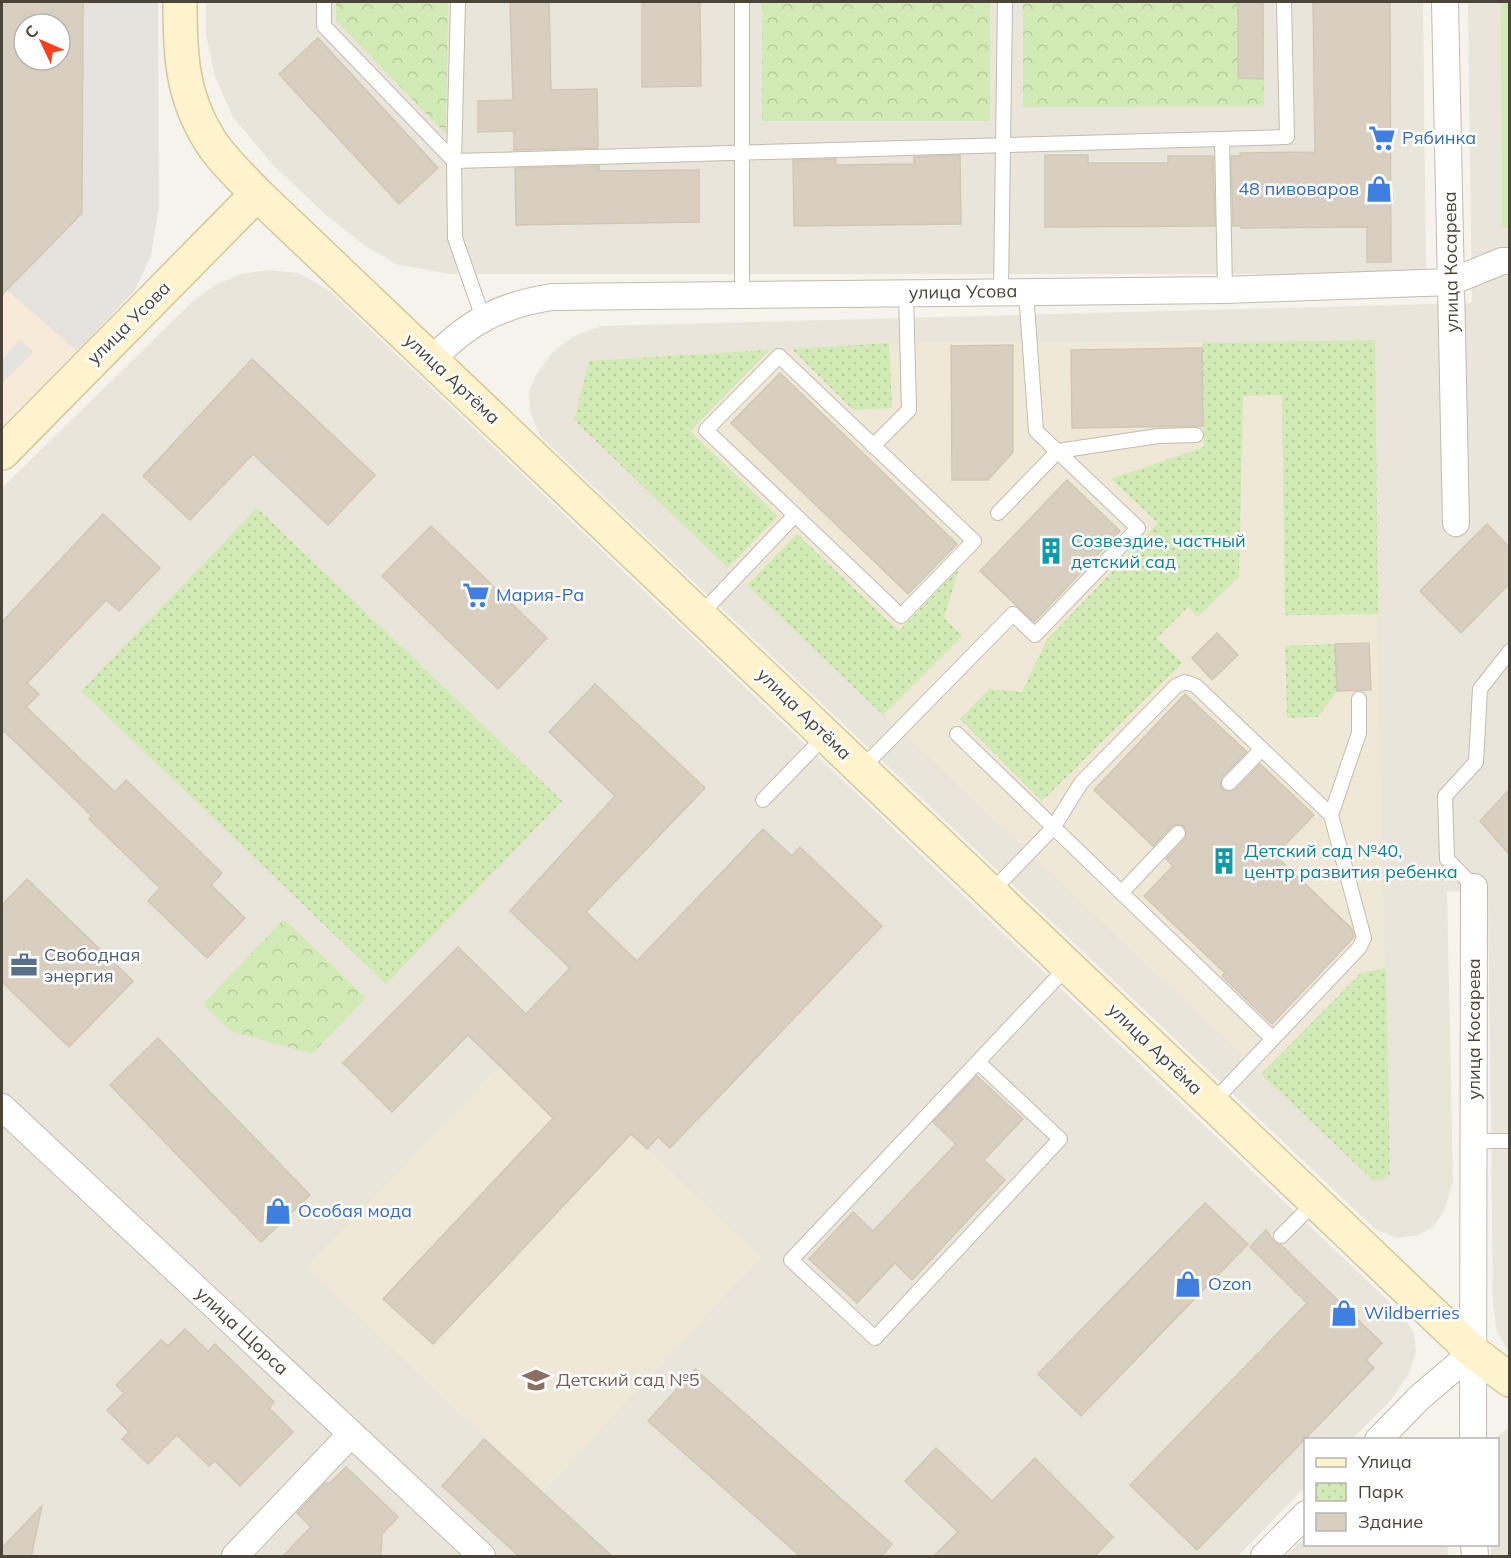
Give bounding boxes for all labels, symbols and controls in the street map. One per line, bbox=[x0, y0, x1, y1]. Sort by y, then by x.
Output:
north arrow bbox=[12, 12, 72, 72]
text: С bbox=[20, 21, 42, 42]
supermarket icon: Рябинка bbox=[1367, 123, 1397, 153]
place label: Рябинка bbox=[1402, 126, 1476, 149]
shop icon: 48 пивоваров bbox=[1364, 174, 1394, 204]
place label: 48 пивоваров bbox=[1238, 177, 1359, 200]
street label: улица Косарева bbox=[1438, 191, 1463, 333]
street label: улица Усова bbox=[82, 276, 175, 369]
street label: улица Усова bbox=[909, 279, 1017, 304]
street label: улица Артёма bbox=[400, 328, 505, 429]
place label: Созвездие, частный детский сад bbox=[1071, 529, 1246, 573]
building icon: Созвездие, частный детский сад bbox=[1036, 536, 1066, 566]
supermarket icon: Мария-Ра bbox=[461, 580, 491, 610]
place label: Мария-Ра bbox=[496, 583, 584, 606]
street label: улица Артёма bbox=[752, 663, 856, 764]
place label: Детский сад №40, центр развития ребенка bbox=[1244, 839, 1458, 883]
building icon: Детский сад №40, центр развития ребенка bbox=[1209, 846, 1239, 876]
place label: Свободная энергия bbox=[44, 943, 140, 987]
office icon: Свободная энергия bbox=[9, 950, 39, 980]
street label: улица Косарева bbox=[1462, 958, 1485, 1100]
street label: улица Артёма bbox=[1103, 998, 1207, 1099]
shop icon: Особая мода bbox=[263, 1196, 293, 1226]
place label: Особая мода bbox=[298, 1199, 412, 1222]
shop icon: Ozon bbox=[1173, 1269, 1203, 1299]
place label: Ozon bbox=[1208, 1272, 1252, 1295]
street label: улица Щорса bbox=[191, 1282, 294, 1380]
shop icon: Wildberries bbox=[1329, 1298, 1359, 1328]
place label: Wildberries bbox=[1364, 1301, 1460, 1324]
school or university icon: Детский сад №5 bbox=[521, 1365, 551, 1395]
place label: Детский сад №5 bbox=[556, 1368, 700, 1391]
legend bbox=[1304, 1438, 1499, 1546]
text: Улица bbox=[1357, 1450, 1412, 1473]
text: Парк bbox=[1358, 1480, 1404, 1503]
text: Здание bbox=[1358, 1510, 1423, 1533]

